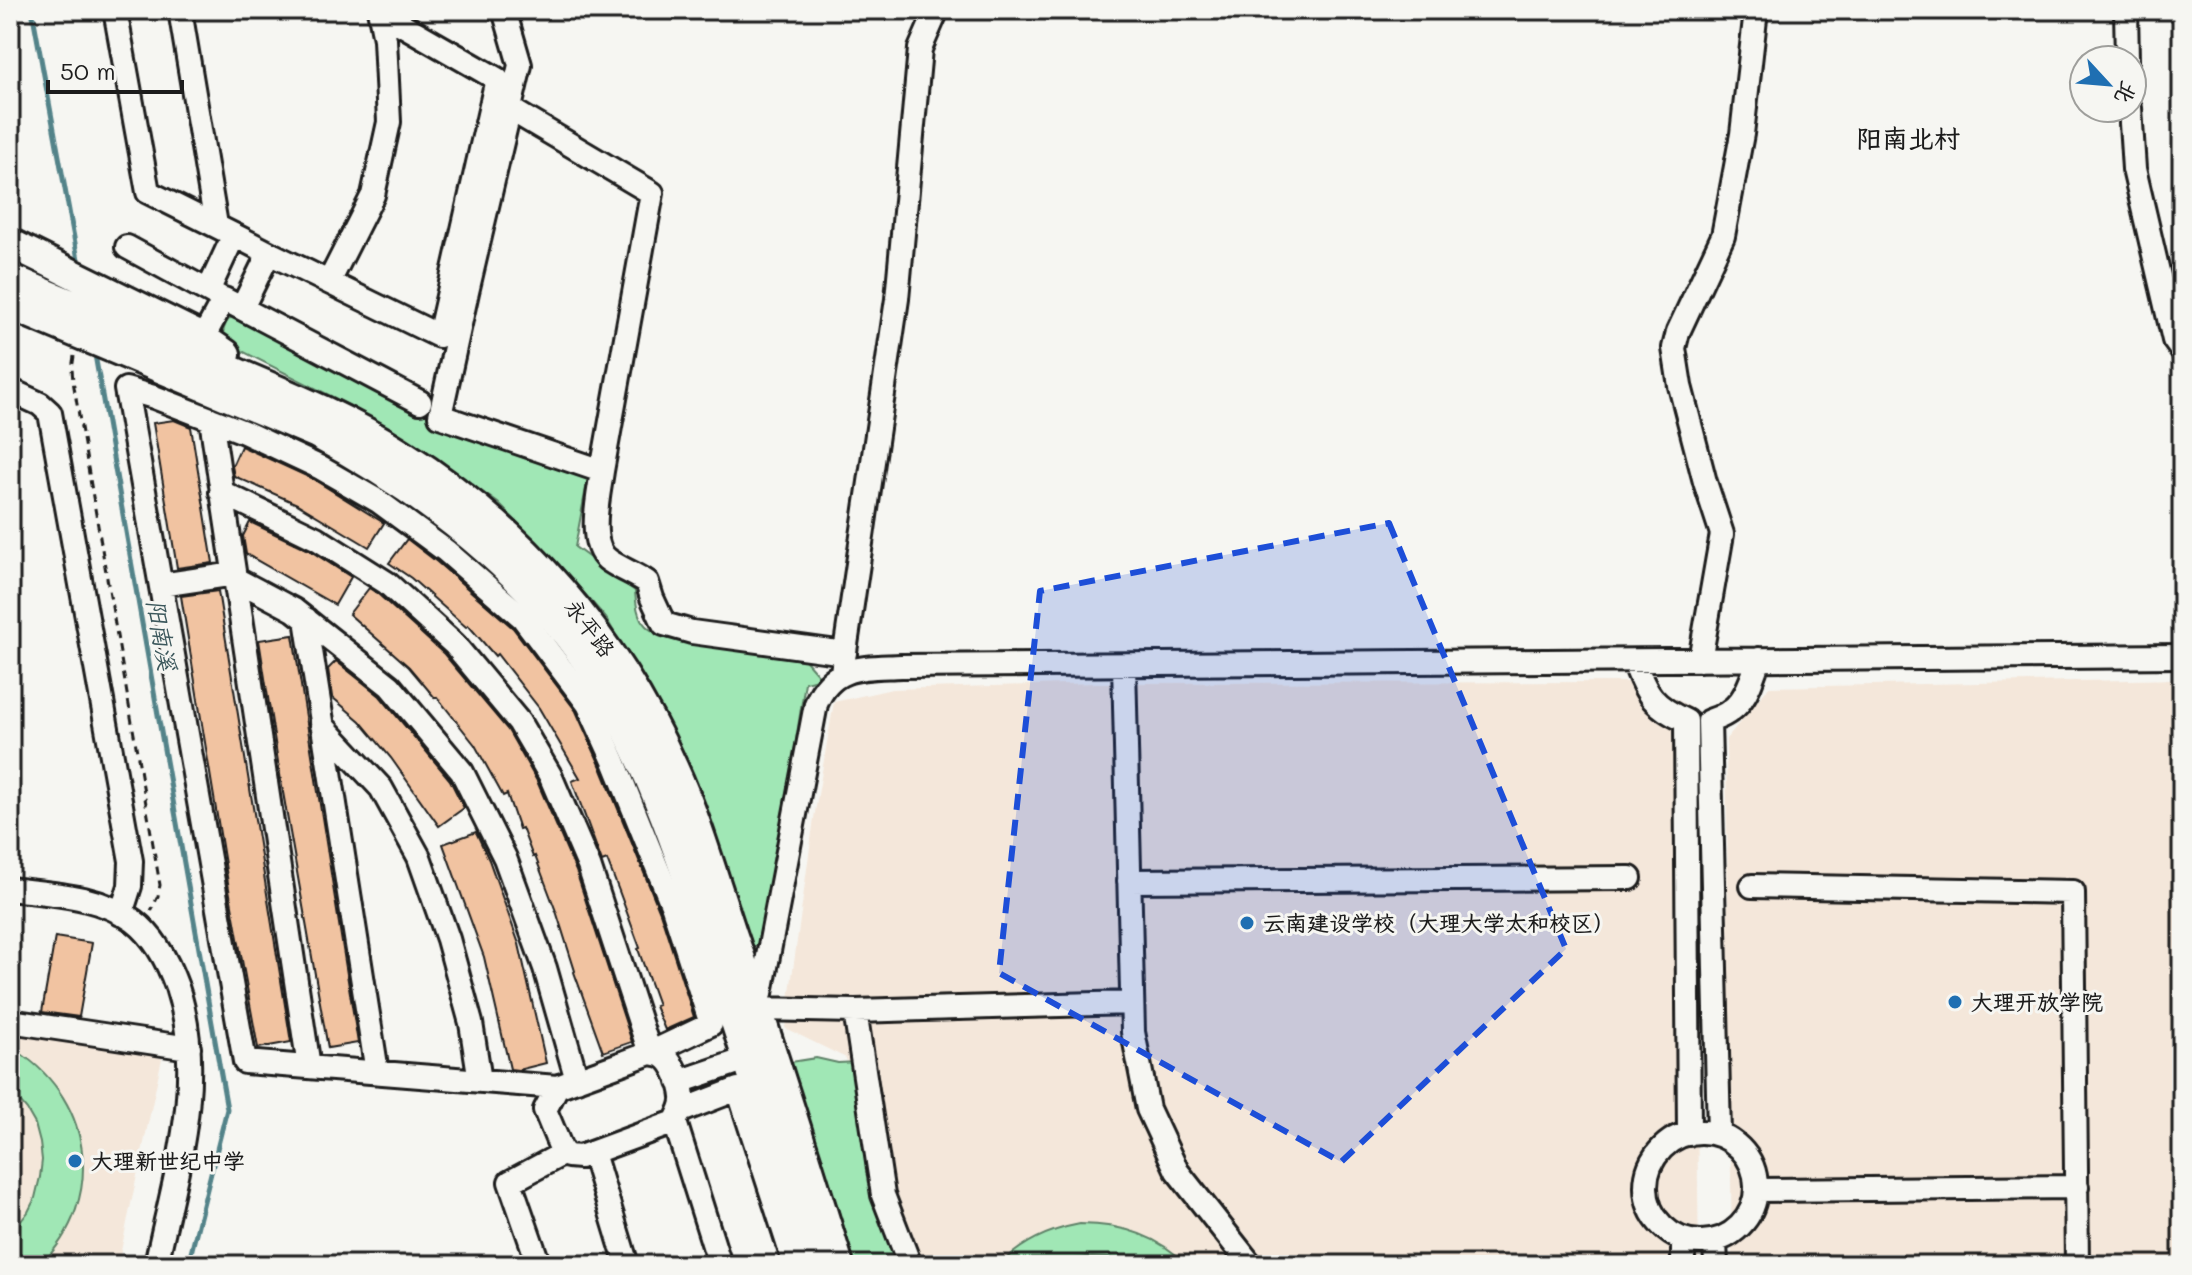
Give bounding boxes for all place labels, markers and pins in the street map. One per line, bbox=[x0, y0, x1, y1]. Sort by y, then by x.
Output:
place label: 云南建设学校（大理大学太和校区） bbox=[1263, 908, 1615, 937]
marker: 云南建设学校（大理大学太和校区） bbox=[1238, 914, 1256, 932]
place label: 大理开放学院 bbox=[1971, 987, 2103, 1016]
marker: 大理开放学院 bbox=[1946, 993, 1964, 1011]
place label: 大理新世纪中学 bbox=[91, 1146, 245, 1175]
marker: 大理新世纪中学 bbox=[66, 1152, 84, 1170]

